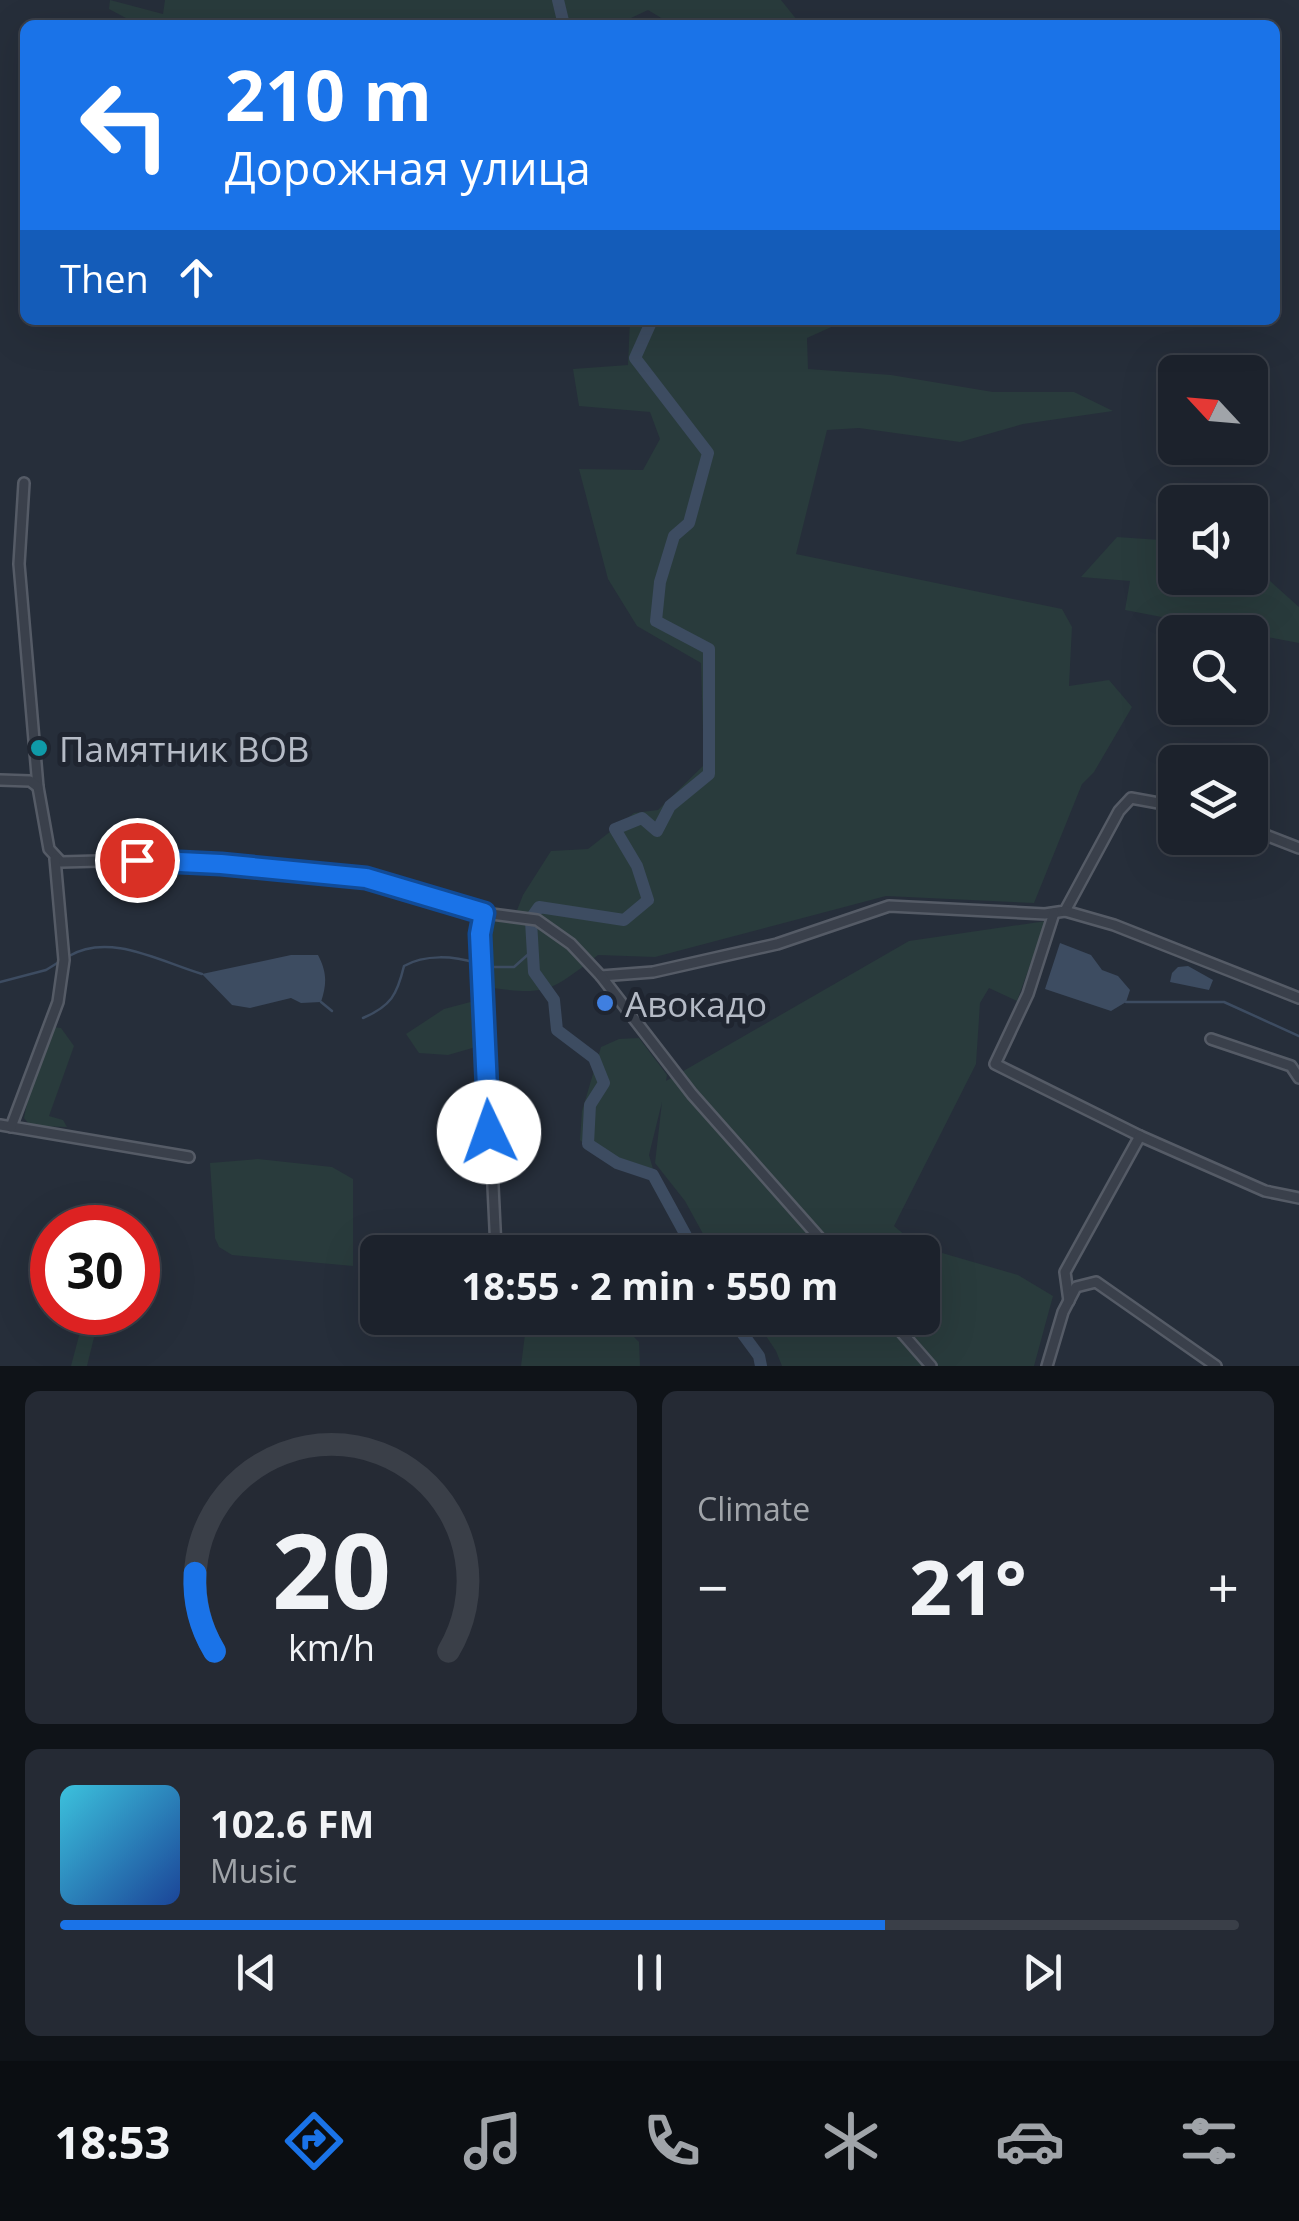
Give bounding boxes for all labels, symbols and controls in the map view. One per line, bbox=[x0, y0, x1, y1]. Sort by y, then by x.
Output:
text: 210 m bbox=[225, 46, 432, 142]
icon: left bbox=[60, 60, 190, 190]
text: Дорожная улица bbox=[225, 137, 591, 198]
icon: ahead bbox=[169, 250, 224, 305]
text: Then bbox=[60, 252, 149, 304]
north arrow bbox=[1158, 355, 1268, 465]
map controls bbox=[1158, 355, 1268, 855]
button: sound bbox=[1158, 485, 1268, 595]
button: search bbox=[1158, 615, 1268, 725]
place label: Памятник ВОВ bbox=[59, 725, 309, 772]
marker: Памятник ВОВ bbox=[28, 737, 50, 759]
button: layers bbox=[1158, 745, 1268, 855]
pin bbox=[95, 818, 180, 903]
icon: arrive bbox=[110, 833, 165, 888]
place label: Авокадо bbox=[625, 980, 767, 1027]
marker: Авокадо bbox=[594, 992, 616, 1014]
position arrow bbox=[437, 1080, 541, 1184]
speed limit sign: 30 bbox=[30, 1205, 160, 1335]
text: 18:55 · 2 min · 550 m bbox=[462, 1259, 838, 1311]
text: Climate bbox=[697, 1487, 810, 1530]
text: 20 bbox=[272, 1498, 390, 1639]
text: 21° bbox=[909, 1535, 1027, 1637]
text: − bbox=[697, 1549, 728, 1624]
text: + bbox=[1208, 1549, 1239, 1624]
text: km/h bbox=[288, 1623, 374, 1671]
text: 102.6 FM bbox=[210, 1797, 374, 1849]
text: Music bbox=[210, 1849, 297, 1892]
icon: previous bbox=[229, 1945, 284, 2000]
icon: pause bbox=[622, 1945, 677, 2000]
icon: next bbox=[1015, 1945, 1070, 2000]
icon: directions bbox=[279, 2106, 349, 2176]
icon: music bbox=[458, 2106, 528, 2176]
icon: phone bbox=[637, 2106, 707, 2176]
icon: climate bbox=[816, 2106, 886, 2176]
icon: car bbox=[995, 2106, 1065, 2176]
icon: filters bbox=[1174, 2106, 1244, 2176]
text: 18:53 bbox=[55, 2111, 170, 2172]

